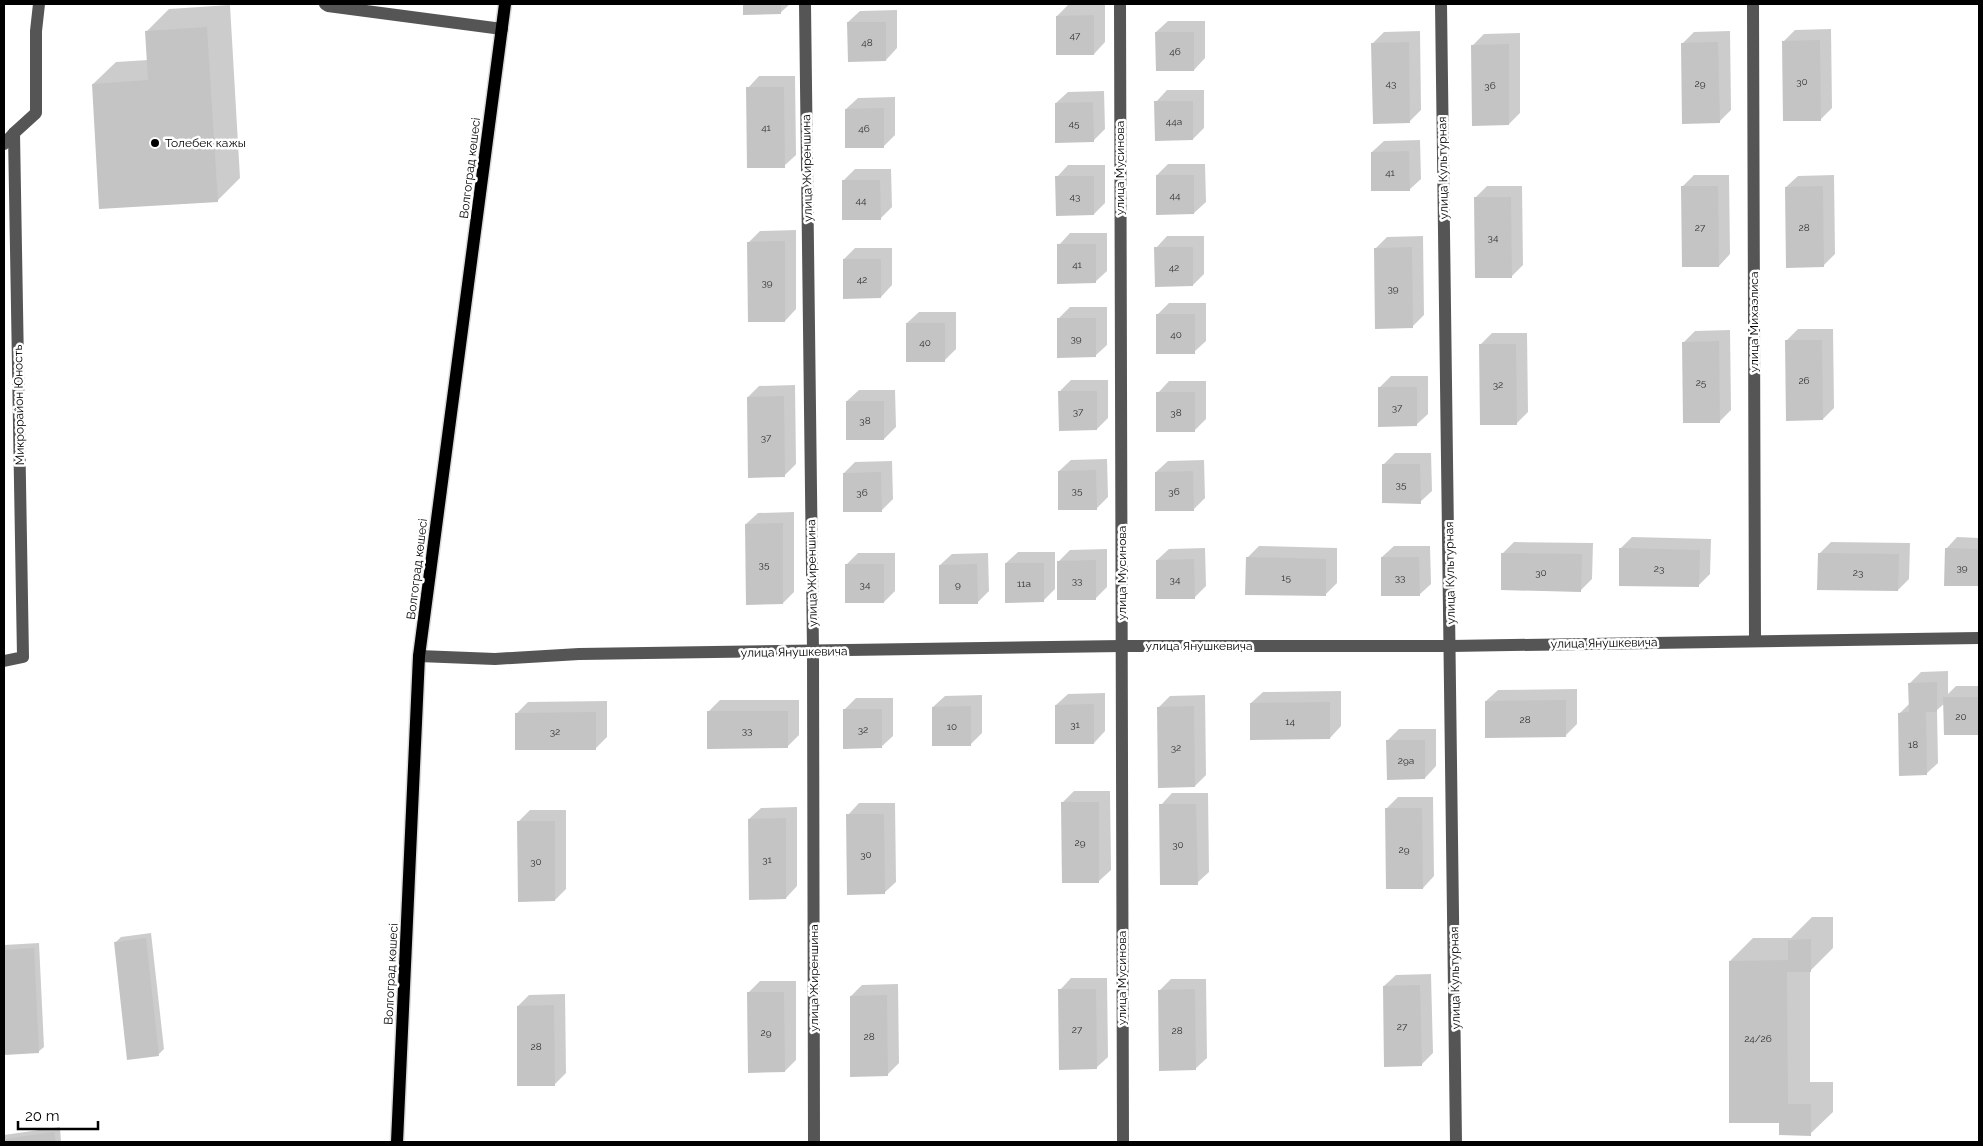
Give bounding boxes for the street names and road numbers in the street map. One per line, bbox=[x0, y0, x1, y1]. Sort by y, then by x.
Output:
street label: улица Жиреншина bbox=[799, 114, 815, 222]
street label: Волгоград көшесі bbox=[457, 117, 483, 219]
street label: улица Культурная bbox=[1435, 117, 1451, 219]
street label: улица Мусинова bbox=[1113, 121, 1127, 215]
street label: улица Михаэлиса bbox=[1747, 272, 1761, 372]
street label: Микрорайон Юность bbox=[11, 344, 27, 465]
street label: Волгоград көшесі bbox=[404, 518, 430, 620]
street label: улица Жиреншина bbox=[804, 519, 820, 627]
street label: улица Культурная bbox=[1442, 522, 1458, 624]
street label: улица Мусинова bbox=[1115, 526, 1129, 620]
street label: улица Янушкевича bbox=[1550, 635, 1658, 651]
street label: улица Янушкевича bbox=[1146, 639, 1252, 653]
street label: улица Янушкевича bbox=[740, 644, 848, 660]
street label: Волгоград көшесі bbox=[381, 923, 401, 1025]
street label: улица Жиреншина bbox=[807, 924, 821, 1032]
street label: улица Культурная bbox=[1447, 927, 1463, 1029]
street label: улица Мусинова bbox=[1115, 931, 1129, 1025]

